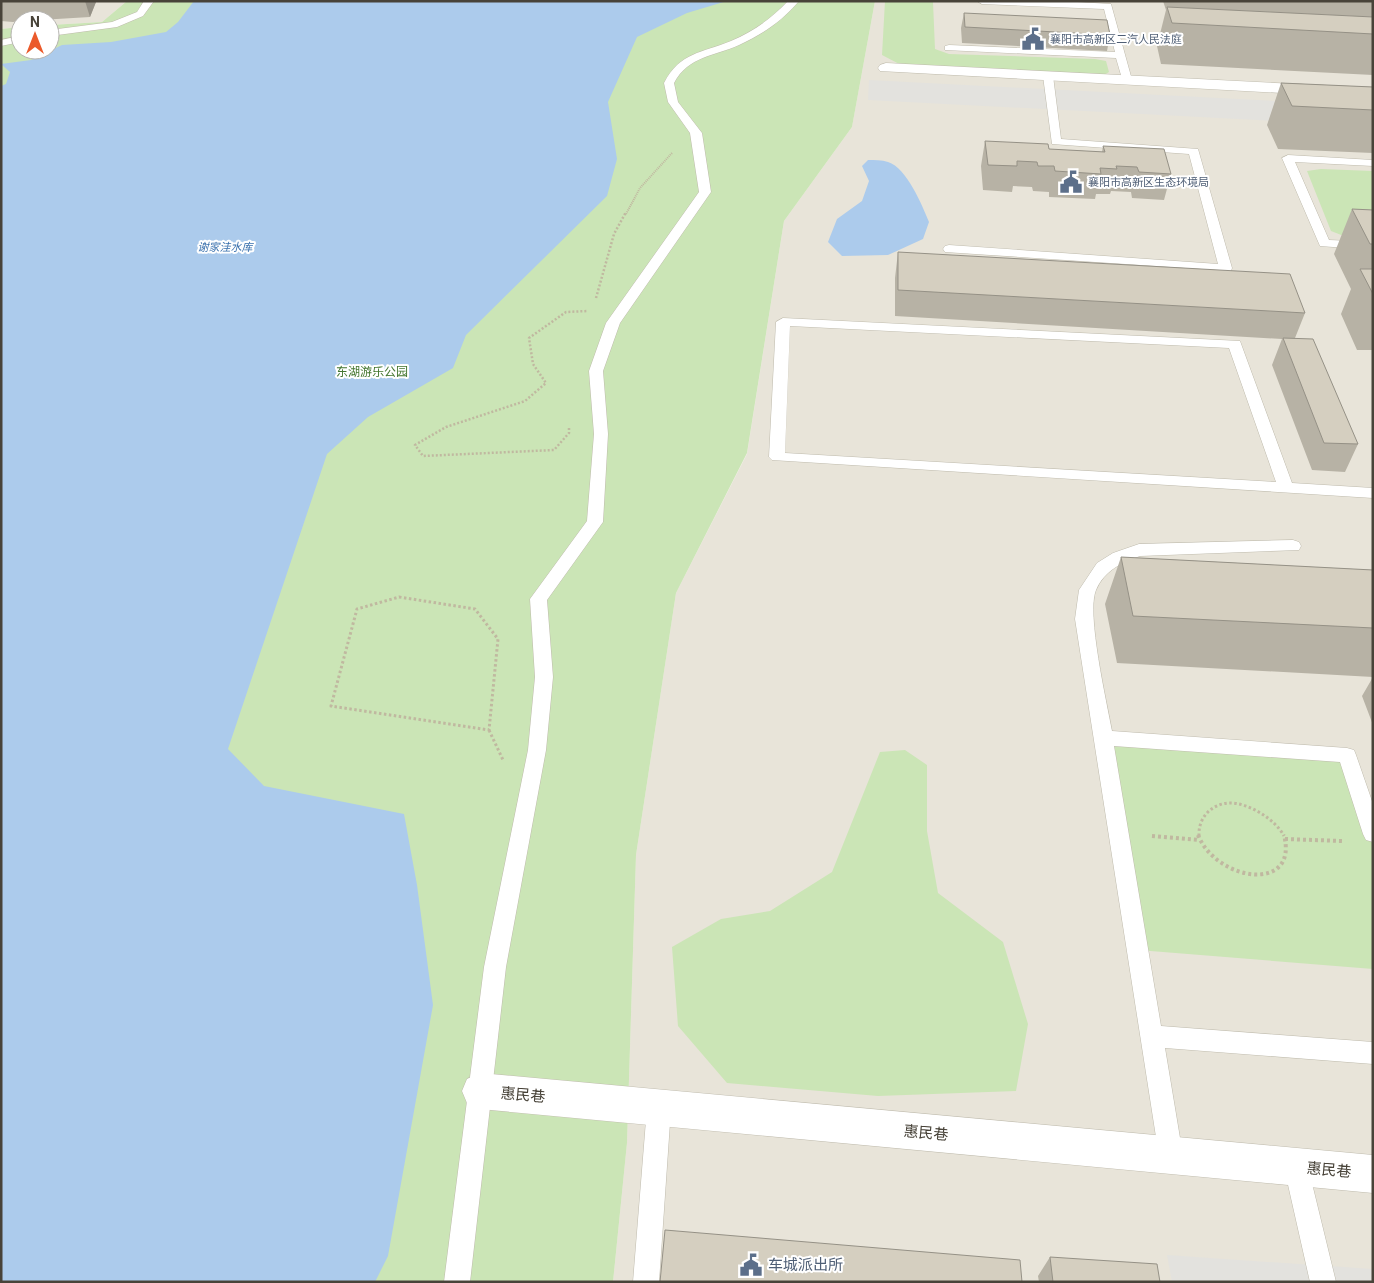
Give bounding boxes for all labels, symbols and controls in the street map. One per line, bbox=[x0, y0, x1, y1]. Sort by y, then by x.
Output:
north arrow bbox=[10, 10, 60, 60]
text: N bbox=[30, 14, 40, 30]
public building icon: 襄阳市高新区二汽人民法庭 bbox=[1020, 26, 1046, 52]
place label: 襄阳市高新区二汽人民法庭 bbox=[1050, 33, 1182, 46]
public building icon: 襄阳市高新区生态环境局 bbox=[1058, 169, 1084, 195]
place label: 襄阳市高新区生态环境局 bbox=[1088, 176, 1209, 189]
water label: 谢家洼水库 bbox=[198, 241, 254, 254]
park label: 东湖游乐公园 bbox=[336, 365, 408, 379]
street label: 惠民巷 bbox=[500, 1084, 546, 1106]
street label: 惠民巷 bbox=[903, 1122, 949, 1144]
street label: 惠民巷 bbox=[1306, 1159, 1352, 1181]
public building icon: 车城派出所 bbox=[738, 1252, 764, 1278]
place label: 车城派出所 bbox=[768, 1256, 843, 1274]

